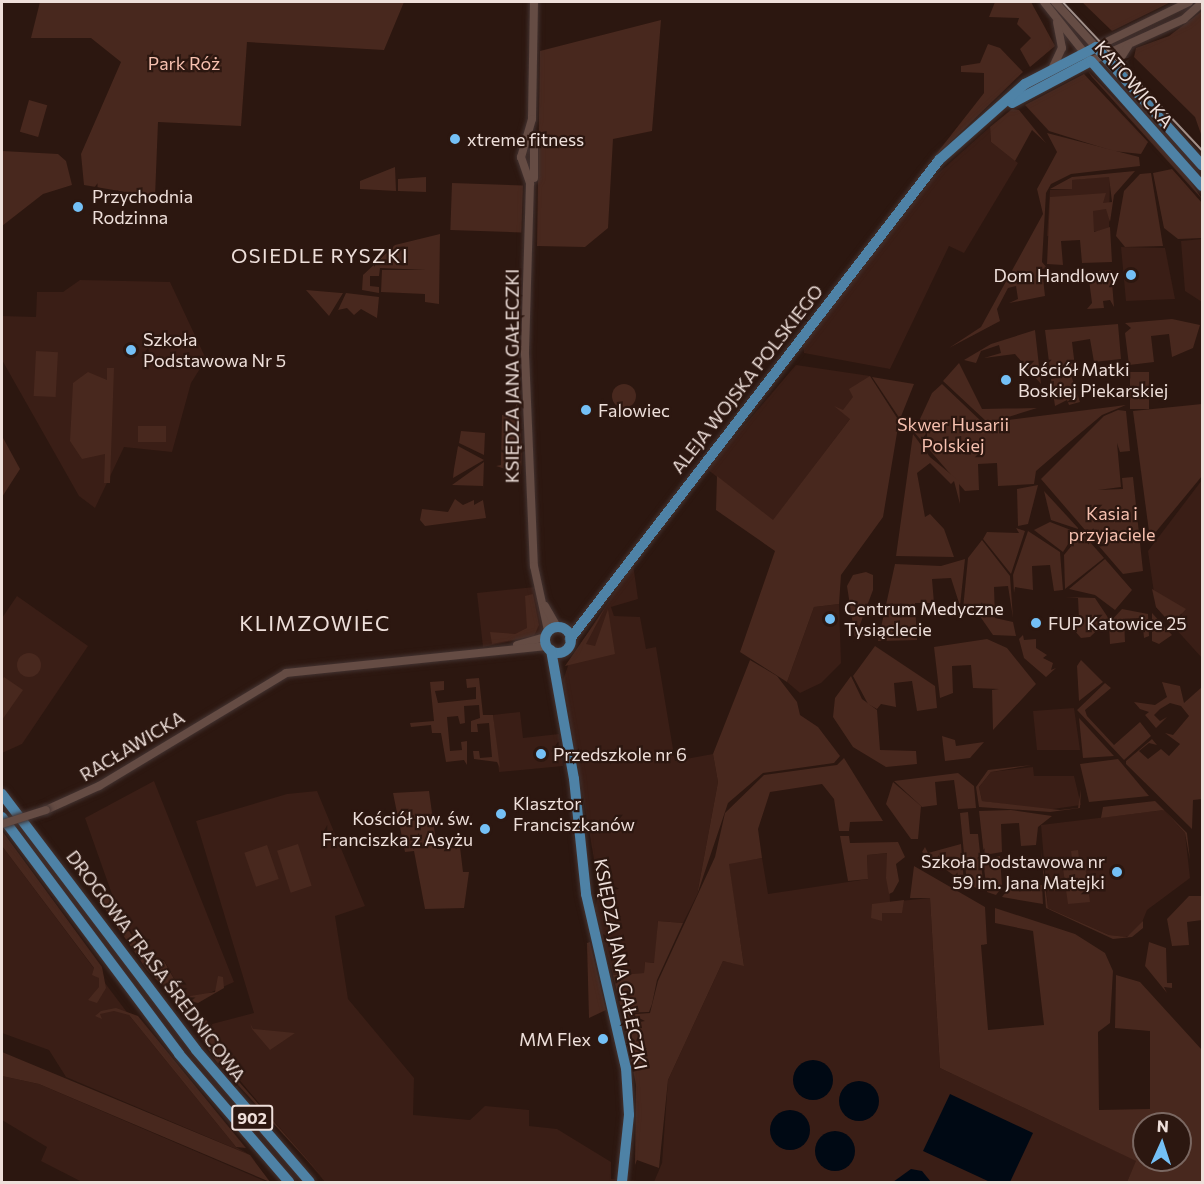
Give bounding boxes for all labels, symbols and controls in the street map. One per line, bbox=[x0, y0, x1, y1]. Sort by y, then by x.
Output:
street label: KATOWICKA bbox=[1090, 36, 1178, 132]
park label: Park Róż bbox=[148, 52, 220, 74]
place label: xtreme fitness bbox=[467, 128, 584, 150]
marker: xtreme fitness bbox=[448, 132, 462, 146]
place label: Przychodnia Rodzinna bbox=[92, 186, 193, 228]
marker: Przychodnia Rodzinna bbox=[69, 198, 87, 216]
district label: OSIEDLE RYSZKI bbox=[231, 243, 409, 267]
place label: Dom Handlowy bbox=[993, 264, 1119, 286]
marker: Dom Handlowy bbox=[1124, 268, 1138, 282]
street label: KSIĘDZA JANA GAŁECZKI bbox=[501, 269, 523, 483]
street label: ALEJA WOJSKA POLSKIEGO bbox=[667, 280, 827, 478]
place label: Szkoła Podstawowa Nr 5 bbox=[143, 329, 286, 372]
marker: Szkoła Podstawowa Nr 5 bbox=[124, 343, 138, 357]
place label: Kościół Matki Boskiej Piekarskiej bbox=[1018, 359, 1168, 401]
marker: Kościół Matki Boskiej Piekarskiej bbox=[999, 373, 1013, 387]
place label: Falowiec bbox=[598, 399, 670, 421]
marker: Falowiec bbox=[579, 403, 593, 417]
park label: Skwer Husarii Polskiej bbox=[897, 414, 1009, 456]
park label: Kasia i przyjaciele bbox=[1068, 503, 1156, 546]
place label: Centrum Medyczne Tysiąclecie bbox=[844, 598, 1004, 640]
district label: KLIMZOWIEC bbox=[239, 610, 391, 636]
marker: Centrum Medyczne Tysiąclecie bbox=[821, 610, 839, 628]
place label: FUP Katowice 25 bbox=[1048, 612, 1187, 634]
marker: FUP Katowice 25 bbox=[1029, 616, 1043, 630]
street label: RACŁAWICKA bbox=[76, 706, 188, 786]
place label: Przedszkole nr 6 bbox=[553, 743, 687, 765]
marker: Przedszkole nr 6 bbox=[534, 747, 548, 761]
place label: Klasztor Franciszkanów bbox=[513, 793, 635, 836]
marker: Klasztor Franciszkanów bbox=[494, 807, 508, 821]
place label: Kościół pw. św. Franciszka z Asyżu bbox=[322, 808, 473, 850]
marker: Kościół pw. św. Franciszka z Asyżu bbox=[478, 822, 492, 836]
street label: DROGOWA TRASA ŚREDNICOWA bbox=[62, 846, 250, 1086]
place label: Szkoła Podstawowa nr 59 im. Jana Matejki bbox=[921, 851, 1105, 894]
street label: KSIĘDZA JANA GAŁECZKI bbox=[590, 857, 652, 1071]
marker: Szkoła Podstawowa nr 59 im. Jana Matejki bbox=[1110, 865, 1124, 879]
place label: MM Flex bbox=[519, 1028, 591, 1050]
marker: MM Flex bbox=[596, 1032, 610, 1046]
road number: 902 bbox=[231, 1105, 273, 1131]
north arrow bbox=[1132, 1112, 1192, 1172]
text: N bbox=[1156, 1116, 1169, 1135]

